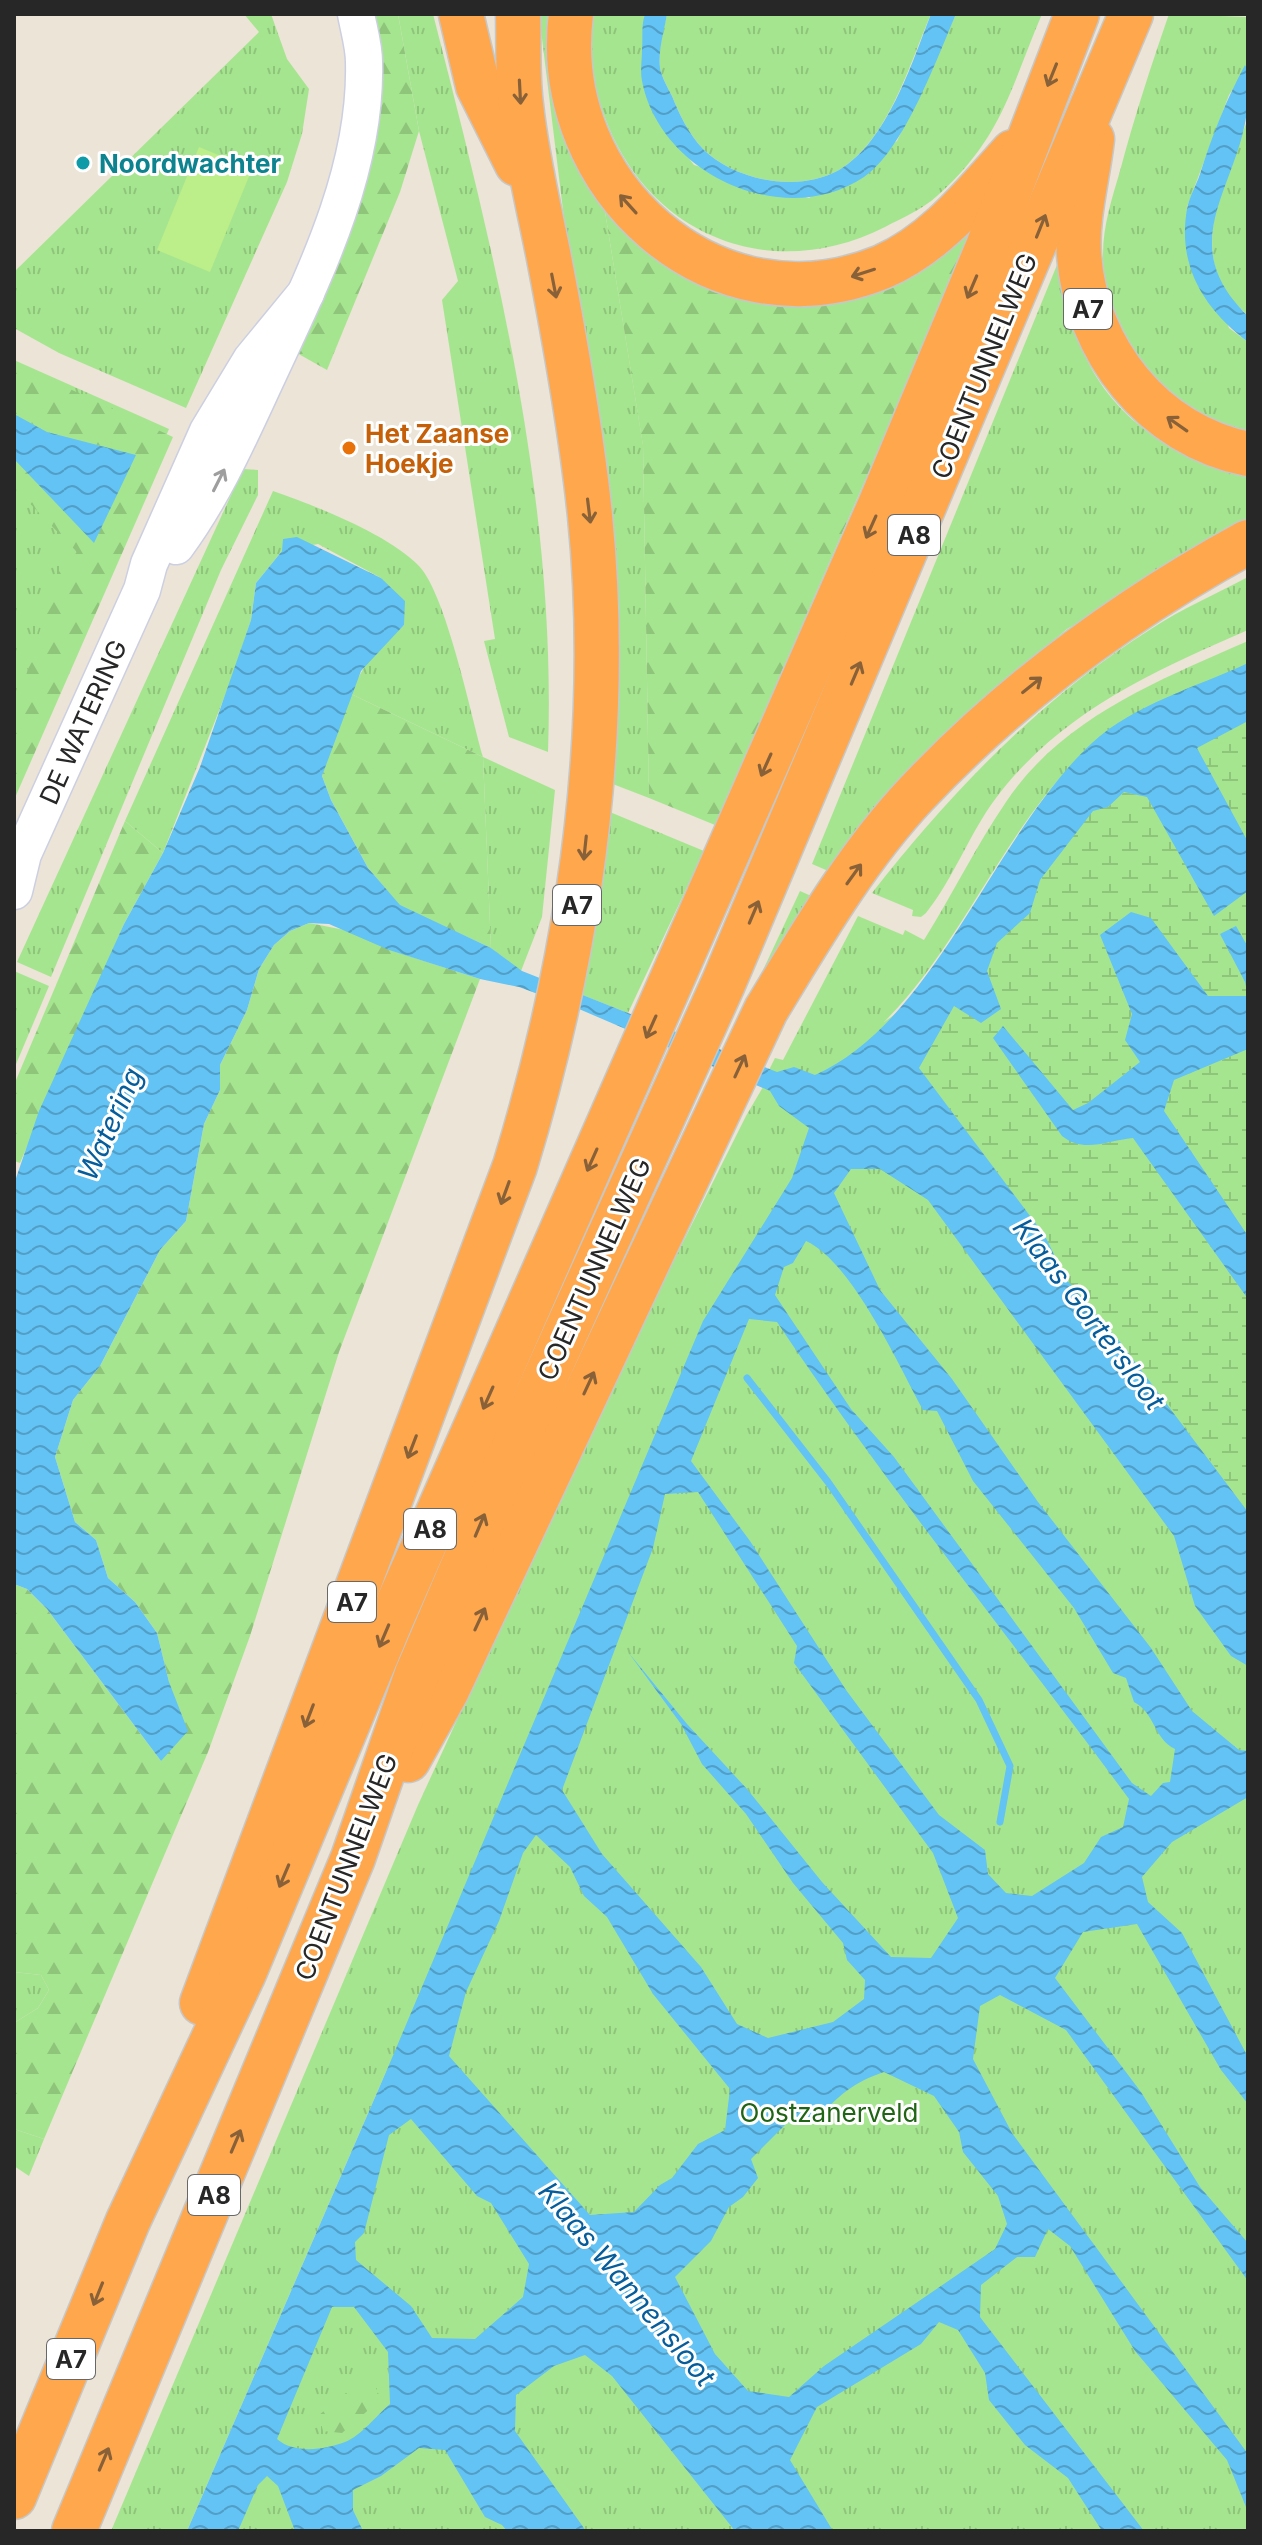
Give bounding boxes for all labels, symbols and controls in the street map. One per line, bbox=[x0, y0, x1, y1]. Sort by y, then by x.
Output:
one-way arrow bbox=[1044, 62, 1059, 87]
one-way arrow bbox=[513, 78, 528, 105]
place label: Noordwachter bbox=[99, 148, 281, 179]
marker: Noordwachter bbox=[74, 154, 92, 172]
one-way arrow bbox=[619, 194, 638, 214]
one-way arrow bbox=[1035, 214, 1049, 239]
street label: COENTUNNELWEG bbox=[925, 249, 1043, 483]
one-way arrow bbox=[851, 266, 876, 281]
one-way arrow bbox=[548, 273, 563, 298]
one-way arrow bbox=[963, 274, 978, 299]
road number: A7 bbox=[1064, 289, 1112, 329]
one-way arrow bbox=[1166, 416, 1188, 432]
place label: Het Zaanse Hoekje bbox=[365, 418, 509, 479]
marker: Het Zaanse Hoekje bbox=[340, 439, 358, 457]
one-way arrow bbox=[211, 469, 227, 493]
one-way arrow bbox=[581, 497, 596, 524]
one-way arrow bbox=[862, 514, 877, 539]
road number: A8 bbox=[888, 515, 940, 555]
street label: DE WATERING bbox=[33, 635, 133, 809]
one-way arrow bbox=[849, 661, 864, 686]
one-way arrow bbox=[1021, 677, 1042, 694]
one-way arrow bbox=[758, 752, 773, 777]
one-way arrow bbox=[578, 834, 593, 860]
one-way arrow bbox=[845, 864, 862, 885]
road number: A7 bbox=[553, 885, 601, 925]
one-way arrow bbox=[747, 900, 762, 925]
one-way arrow bbox=[642, 1014, 657, 1039]
one-way arrow bbox=[733, 1055, 748, 1079]
water label: Watering bbox=[70, 1062, 150, 1186]
one-way arrow bbox=[583, 1147, 598, 1171]
street label: COENTUNNELWEG bbox=[531, 1153, 657, 1385]
one-way arrow bbox=[497, 1180, 511, 1205]
water label: Klaas Gortersloot bbox=[1006, 1211, 1173, 1417]
one-way arrow bbox=[582, 1372, 597, 1396]
one-way arrow bbox=[479, 1385, 494, 1410]
one-way arrow bbox=[404, 1434, 418, 1459]
road number: A8 bbox=[404, 1509, 456, 1549]
one-way arrow bbox=[474, 1513, 489, 1538]
road number: A7 bbox=[328, 1582, 376, 1622]
one-way arrow bbox=[473, 1608, 488, 1632]
one-way arrow bbox=[375, 1623, 390, 1648]
one-way arrow bbox=[301, 1703, 315, 1728]
street label: COENTUNNELWEG bbox=[288, 1749, 404, 1985]
one-way arrow bbox=[276, 1863, 291, 1888]
park label: Oostzanerveld bbox=[740, 2097, 918, 2128]
one-way arrow bbox=[230, 2129, 244, 2154]
road number: A8 bbox=[188, 2175, 240, 2215]
water label: Klaas Wannensloot bbox=[532, 2175, 723, 2394]
one-way arrow bbox=[90, 2281, 104, 2306]
road number: A7 bbox=[47, 2339, 95, 2379]
one-way arrow bbox=[98, 2447, 113, 2472]

